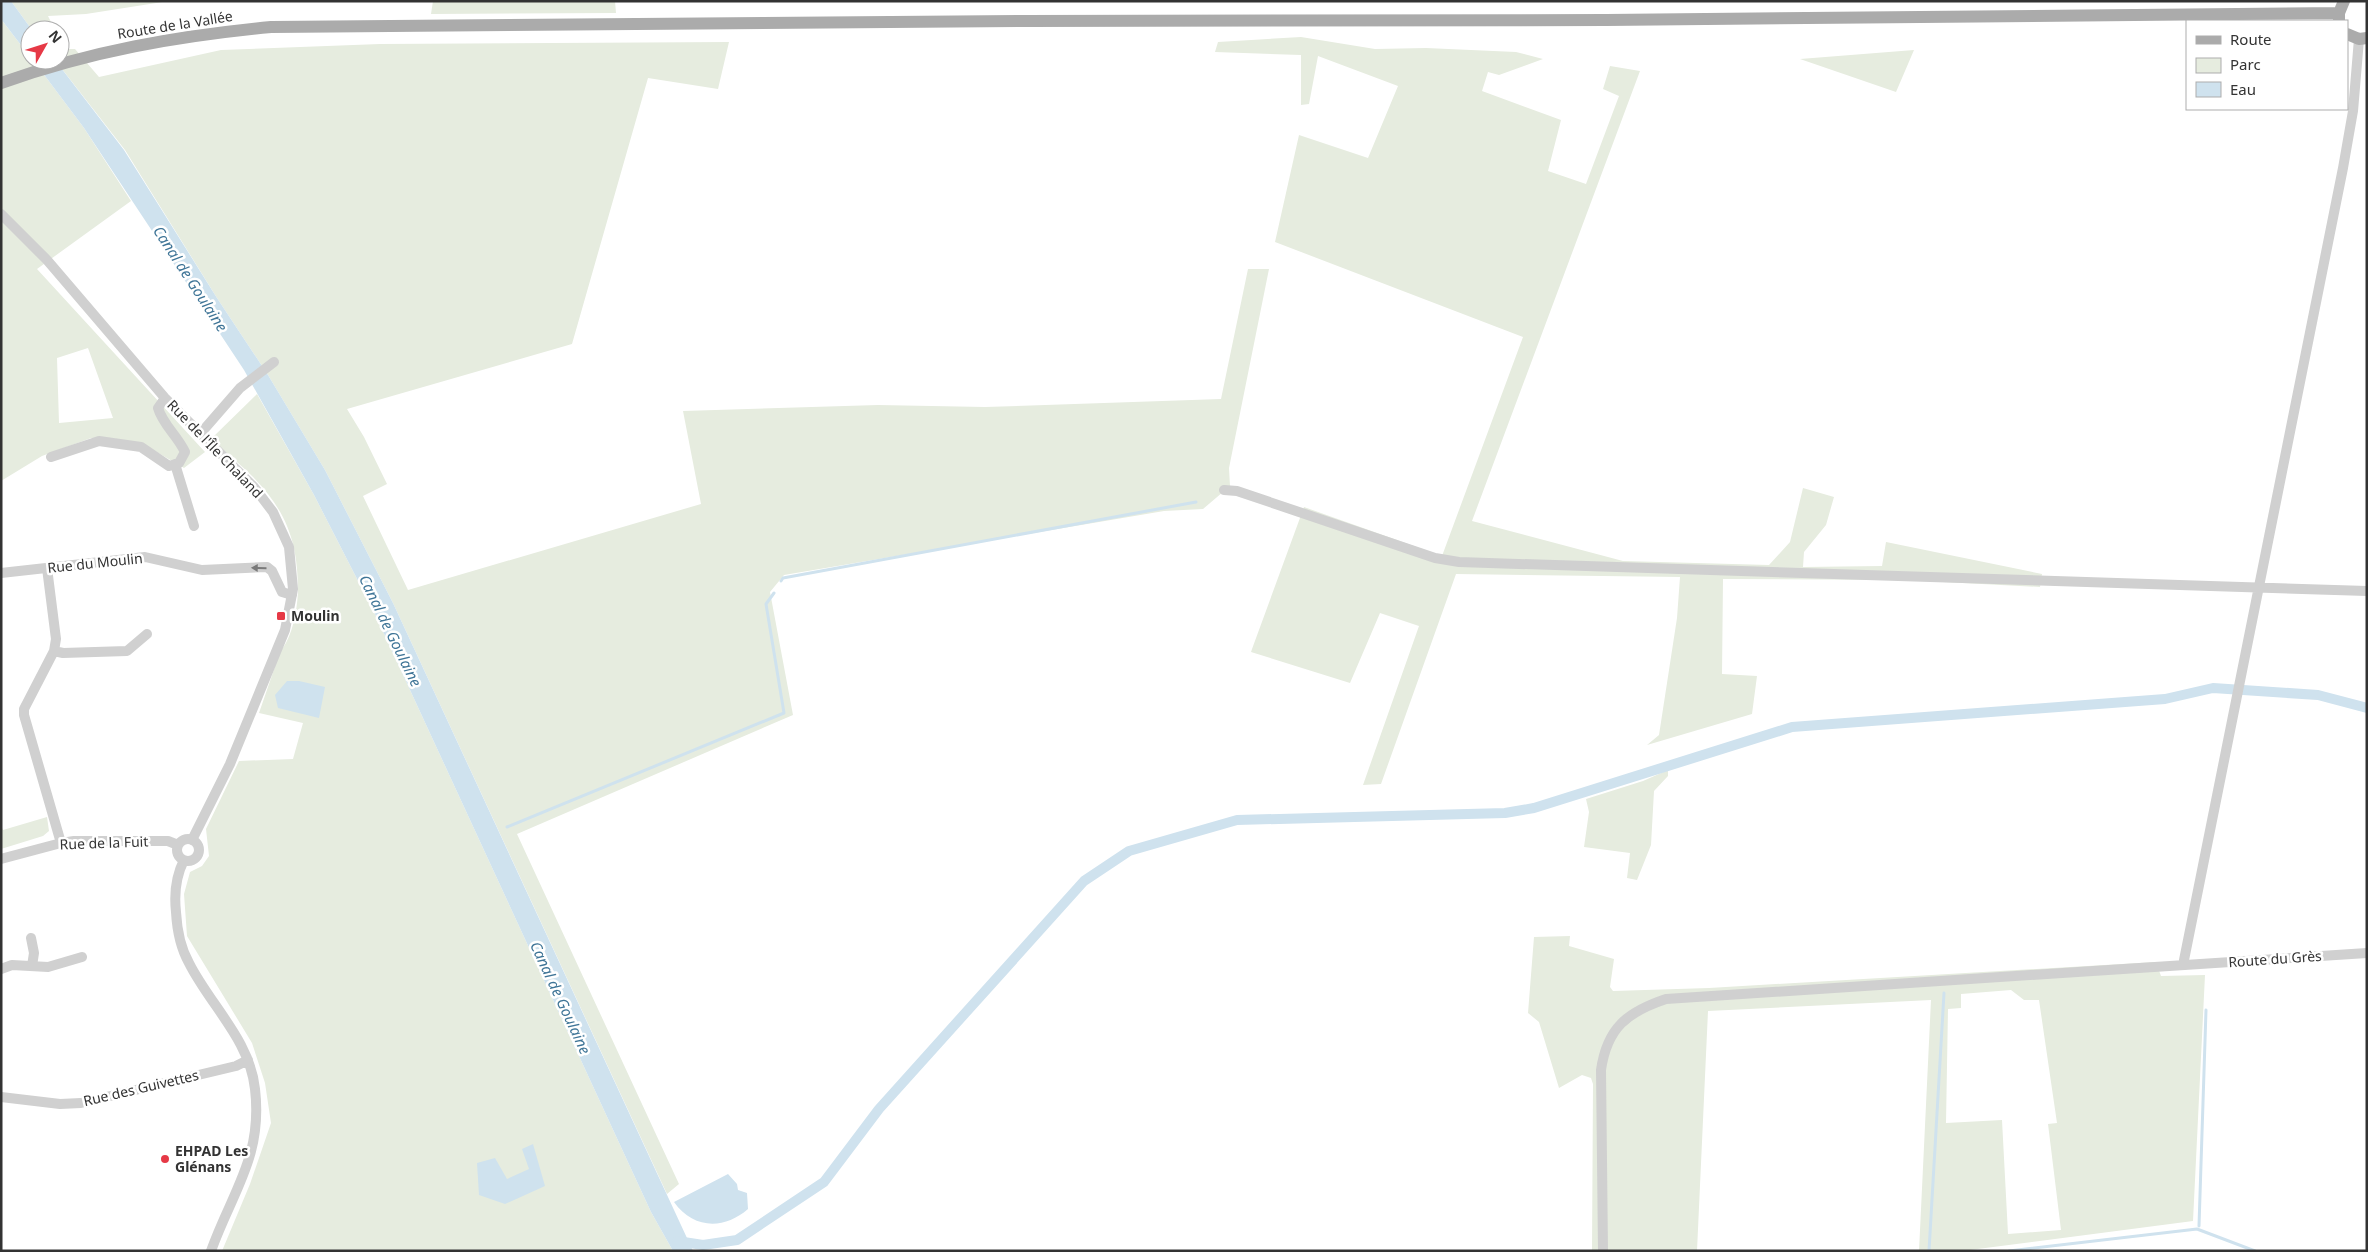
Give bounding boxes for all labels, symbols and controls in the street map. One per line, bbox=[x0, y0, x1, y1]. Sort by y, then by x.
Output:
street label: Route de la Vallée bbox=[116, 6, 234, 43]
north arrow bbox=[20, 20, 70, 70]
legend bbox=[2186, 20, 2348, 110]
text: N bbox=[45, 26, 66, 47]
text: Route bbox=[2230, 29, 2272, 49]
text: Parc bbox=[2230, 54, 2261, 74]
text: Eau bbox=[2230, 79, 2256, 99]
water label: Canal de Goulaine bbox=[149, 222, 233, 336]
street label: Rue de l'Île Chaland bbox=[163, 395, 267, 502]
street label: Rue du Moulin bbox=[46, 548, 143, 577]
one-way arrow bbox=[251, 564, 267, 572]
water label: Canal de Goulaine bbox=[355, 571, 427, 690]
place label: Moulin bbox=[291, 606, 340, 625]
marker: Moulin bbox=[275, 610, 287, 622]
street label: Rue de la Fuit bbox=[59, 831, 149, 854]
water label: Canal de Goulaine bbox=[526, 938, 596, 1058]
street label: Route du Grès bbox=[2228, 946, 2323, 971]
street label: Rue des Guivettes bbox=[81, 1065, 201, 1110]
place label: EHPAD Les Glénans bbox=[175, 1141, 248, 1176]
marker: EHPAD Les Glénans bbox=[159, 1153, 171, 1165]

